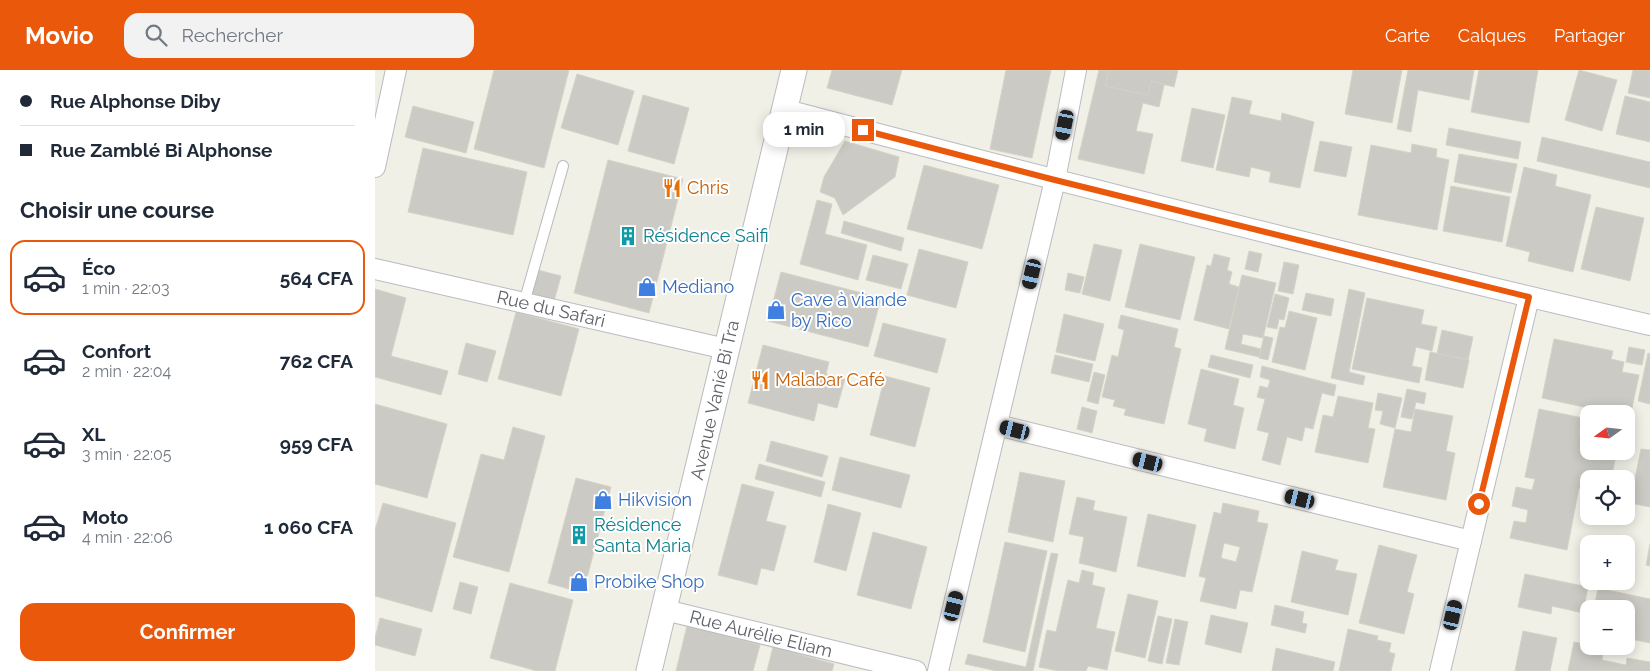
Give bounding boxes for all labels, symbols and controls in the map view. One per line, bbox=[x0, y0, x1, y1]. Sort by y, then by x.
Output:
search box bbox=[124, 13, 474, 58]
text: Movio bbox=[25, 21, 94, 50]
icon: search bbox=[142, 21, 170, 49]
text: Rechercher bbox=[182, 24, 283, 46]
text: Carte bbox=[1385, 25, 1430, 46]
text: Calques bbox=[1458, 25, 1526, 46]
text: Partager bbox=[1554, 25, 1625, 46]
text: Rue Alphonse Diby bbox=[50, 90, 221, 112]
car bbox=[1054, 109, 1075, 141]
callout: 1 min bbox=[763, 112, 845, 148]
route end bbox=[852, 119, 874, 141]
text: 1 min bbox=[784, 120, 824, 139]
text: Rue Zamblé Bi Alphonse bbox=[50, 139, 272, 161]
restaurant icon: Chris bbox=[661, 177, 683, 199]
place label: Chris bbox=[687, 177, 729, 198]
text: Choisir une course bbox=[20, 197, 214, 223]
building icon: Résidence Saifi bbox=[617, 225, 639, 247]
place label: Résidence Saifi bbox=[643, 225, 769, 246]
icon: car bbox=[22, 255, 67, 300]
text: Éco bbox=[82, 257, 115, 279]
car bbox=[1021, 258, 1042, 290]
text: 564 CFA bbox=[280, 267, 353, 289]
shop icon: Mediano bbox=[636, 276, 658, 298]
place label: Mediano bbox=[662, 276, 735, 297]
text: 1 min · 22:03 bbox=[82, 279, 170, 298]
street label: Rue du Safari bbox=[495, 286, 607, 331]
place label: Cave à viande by Rico bbox=[791, 289, 907, 331]
shop icon: Cave à viande by Rico bbox=[765, 299, 787, 321]
street label: Avenue Vanié Bi Tra bbox=[686, 318, 743, 482]
icon: car bbox=[22, 338, 67, 383]
text: Confort bbox=[82, 340, 151, 362]
text: 762 CFA bbox=[280, 350, 353, 372]
text: 2 min · 22:04 bbox=[82, 362, 171, 381]
restaurant icon: Malabar Café bbox=[749, 369, 771, 391]
place label: Malabar Café bbox=[775, 369, 885, 390]
north arrow bbox=[1580, 405, 1635, 460]
map controls bbox=[1580, 405, 1635, 655]
car bbox=[998, 419, 1031, 441]
icon: car bbox=[22, 421, 67, 466]
text: XL bbox=[82, 423, 105, 445]
text: 959 CFA bbox=[280, 433, 353, 455]
text: 3 min · 22:05 bbox=[82, 445, 172, 464]
car bbox=[1131, 451, 1164, 473]
button: locate bbox=[1580, 470, 1635, 525]
car bbox=[1283, 488, 1316, 510]
shop icon: Hikvision bbox=[592, 489, 614, 511]
place label: Hikvision bbox=[618, 489, 692, 510]
route start bbox=[1468, 493, 1490, 515]
icon: car bbox=[22, 504, 67, 549]
text: Moto bbox=[82, 506, 128, 528]
place label: Résidence Santa Maria bbox=[594, 514, 691, 556]
text: 1 060 CFA bbox=[264, 516, 353, 538]
building icon: Résidence Santa Maria bbox=[568, 524, 590, 546]
text: 4 min · 22:06 bbox=[82, 528, 173, 547]
button: + bbox=[1580, 535, 1635, 590]
shop icon: Probike Shop bbox=[568, 571, 590, 593]
place label: Probike Shop bbox=[594, 571, 704, 592]
car bbox=[943, 590, 964, 622]
car bbox=[1442, 599, 1463, 631]
button: − bbox=[1580, 600, 1635, 655]
button: Confirmer bbox=[20, 603, 355, 661]
street label: Rue Aurélie Eliam bbox=[688, 606, 835, 661]

